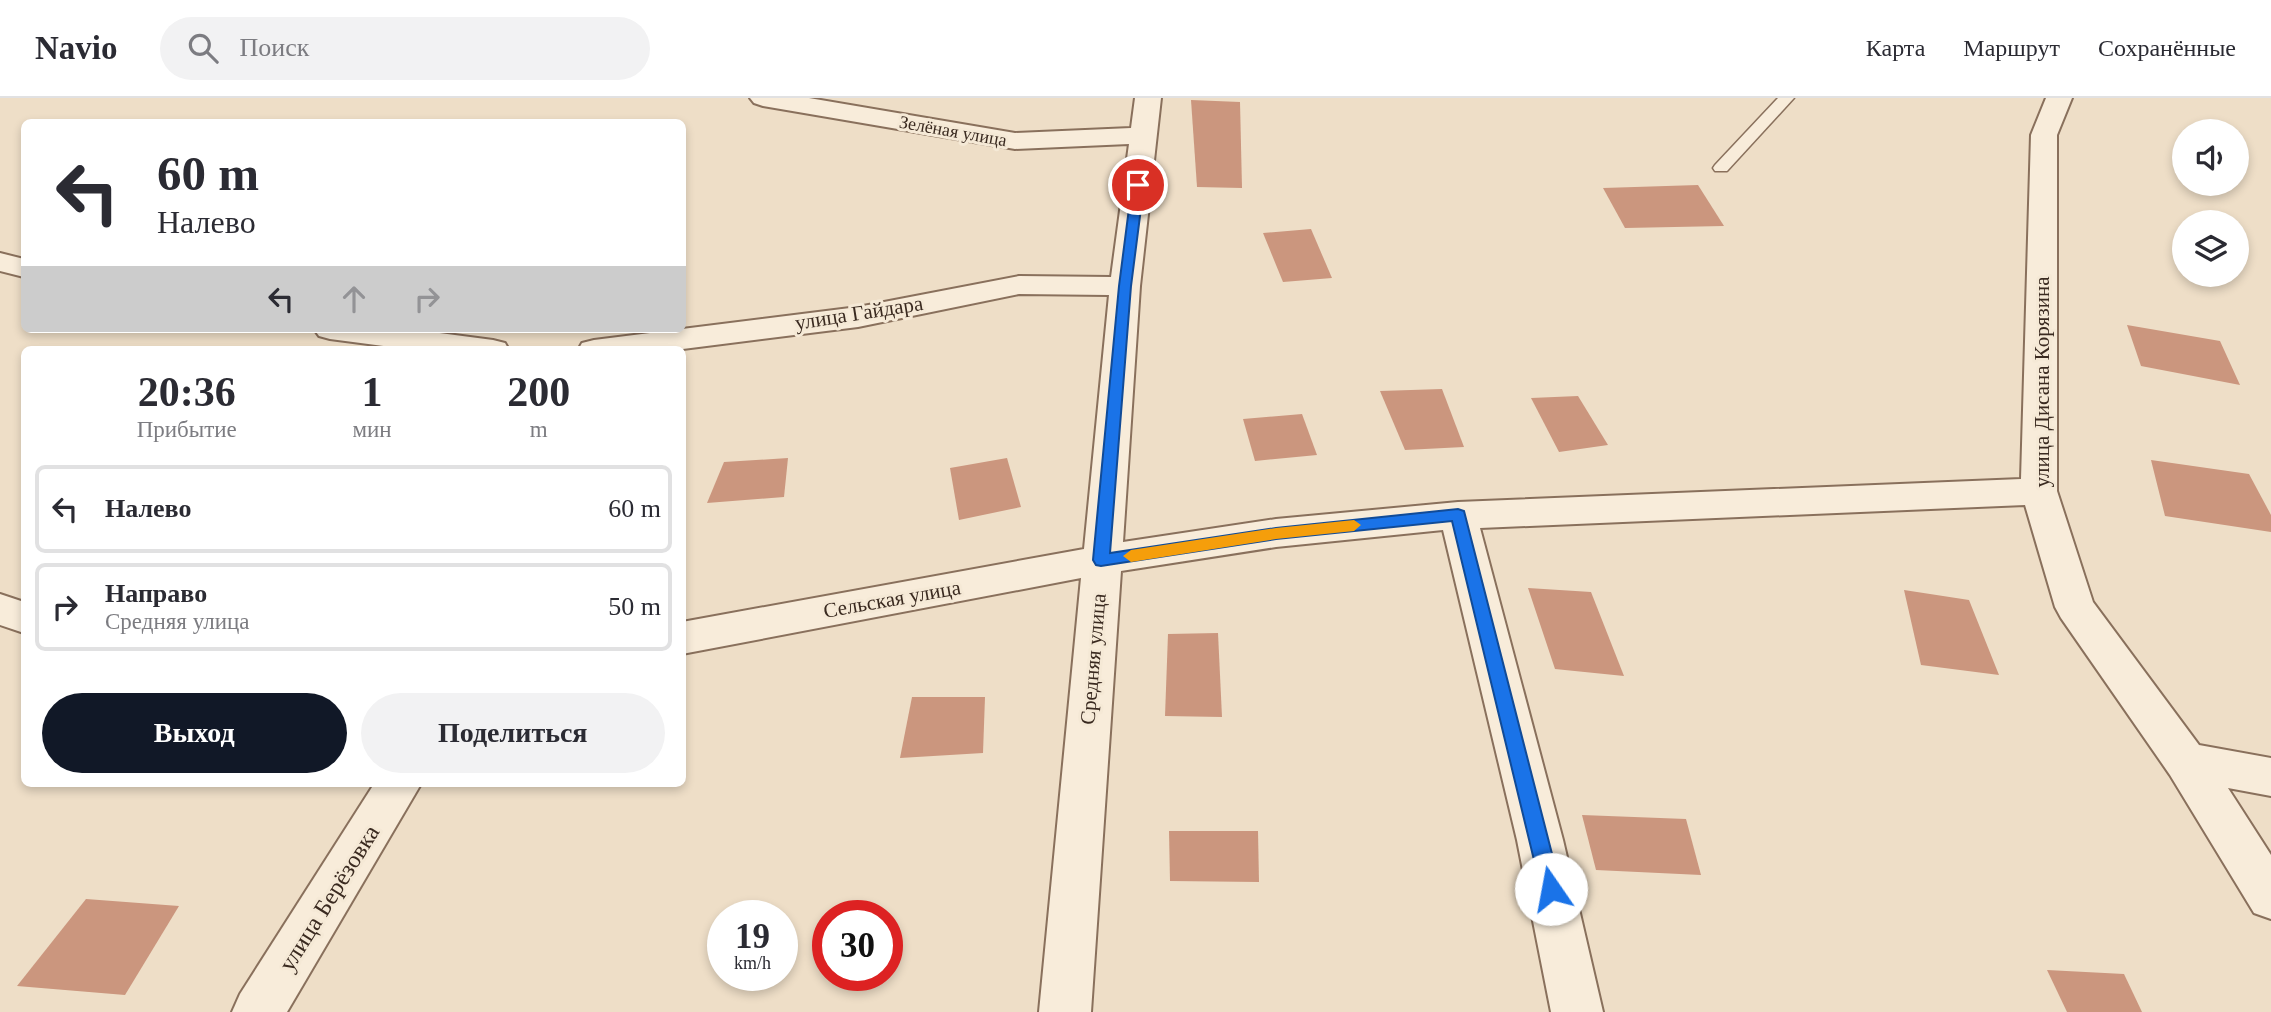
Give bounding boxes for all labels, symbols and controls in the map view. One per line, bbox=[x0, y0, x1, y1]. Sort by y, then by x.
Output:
search box bbox=[160, 17, 650, 80]
icon: search bbox=[184, 29, 222, 67]
text: Navio bbox=[35, 30, 118, 66]
text: Поиск bbox=[240, 33, 309, 62]
text: Карта bbox=[1866, 35, 1925, 61]
text: Маршрут bbox=[1963, 35, 2060, 61]
text: Сохранённые bbox=[2098, 35, 2236, 61]
street label: Зелёная улица bbox=[898, 112, 1008, 150]
map controls bbox=[2172, 119, 2249, 287]
button: sound bbox=[2172, 119, 2249, 196]
text: 60 m bbox=[157, 146, 259, 201]
icon: left bbox=[42, 147, 133, 238]
pin bbox=[1108, 155, 1168, 215]
icon: arrive bbox=[1119, 166, 1157, 204]
text: Налево bbox=[157, 204, 256, 240]
button: layers bbox=[2172, 210, 2249, 287]
street label: улица Дисана Корязина bbox=[2030, 276, 2054, 488]
icon: left bbox=[262, 280, 300, 318]
icon: ahead bbox=[335, 280, 373, 318]
icon: right bbox=[408, 280, 446, 318]
street label: улица Гайдара bbox=[793, 291, 925, 335]
text: 20:36 bbox=[138, 369, 236, 415]
text: 1 bbox=[362, 369, 383, 415]
text: 200 bbox=[507, 369, 570, 415]
text: Прибытие bbox=[137, 417, 237, 442]
text: мин bbox=[352, 417, 392, 442]
text: m bbox=[530, 417, 548, 442]
icon: left bbox=[46, 490, 84, 528]
text: Налево bbox=[105, 494, 191, 523]
text: 60 m bbox=[608, 494, 661, 523]
street label: Сельская улица bbox=[822, 575, 963, 623]
text: Направо bbox=[105, 579, 207, 608]
icon: right bbox=[46, 588, 84, 626]
text: 50 m bbox=[608, 592, 661, 621]
street label: Средняя улица bbox=[1075, 592, 1111, 726]
text: Средняя улица bbox=[105, 609, 249, 634]
button: Выход bbox=[42, 693, 347, 773]
button: Поделиться bbox=[361, 693, 665, 773]
street label: улица Берёзовка bbox=[274, 820, 384, 976]
position arrow bbox=[1514, 852, 1588, 926]
speed limit sign: 30 bbox=[812, 900, 903, 991]
text: 19 bbox=[735, 917, 770, 956]
text: km/h bbox=[734, 953, 771, 973]

